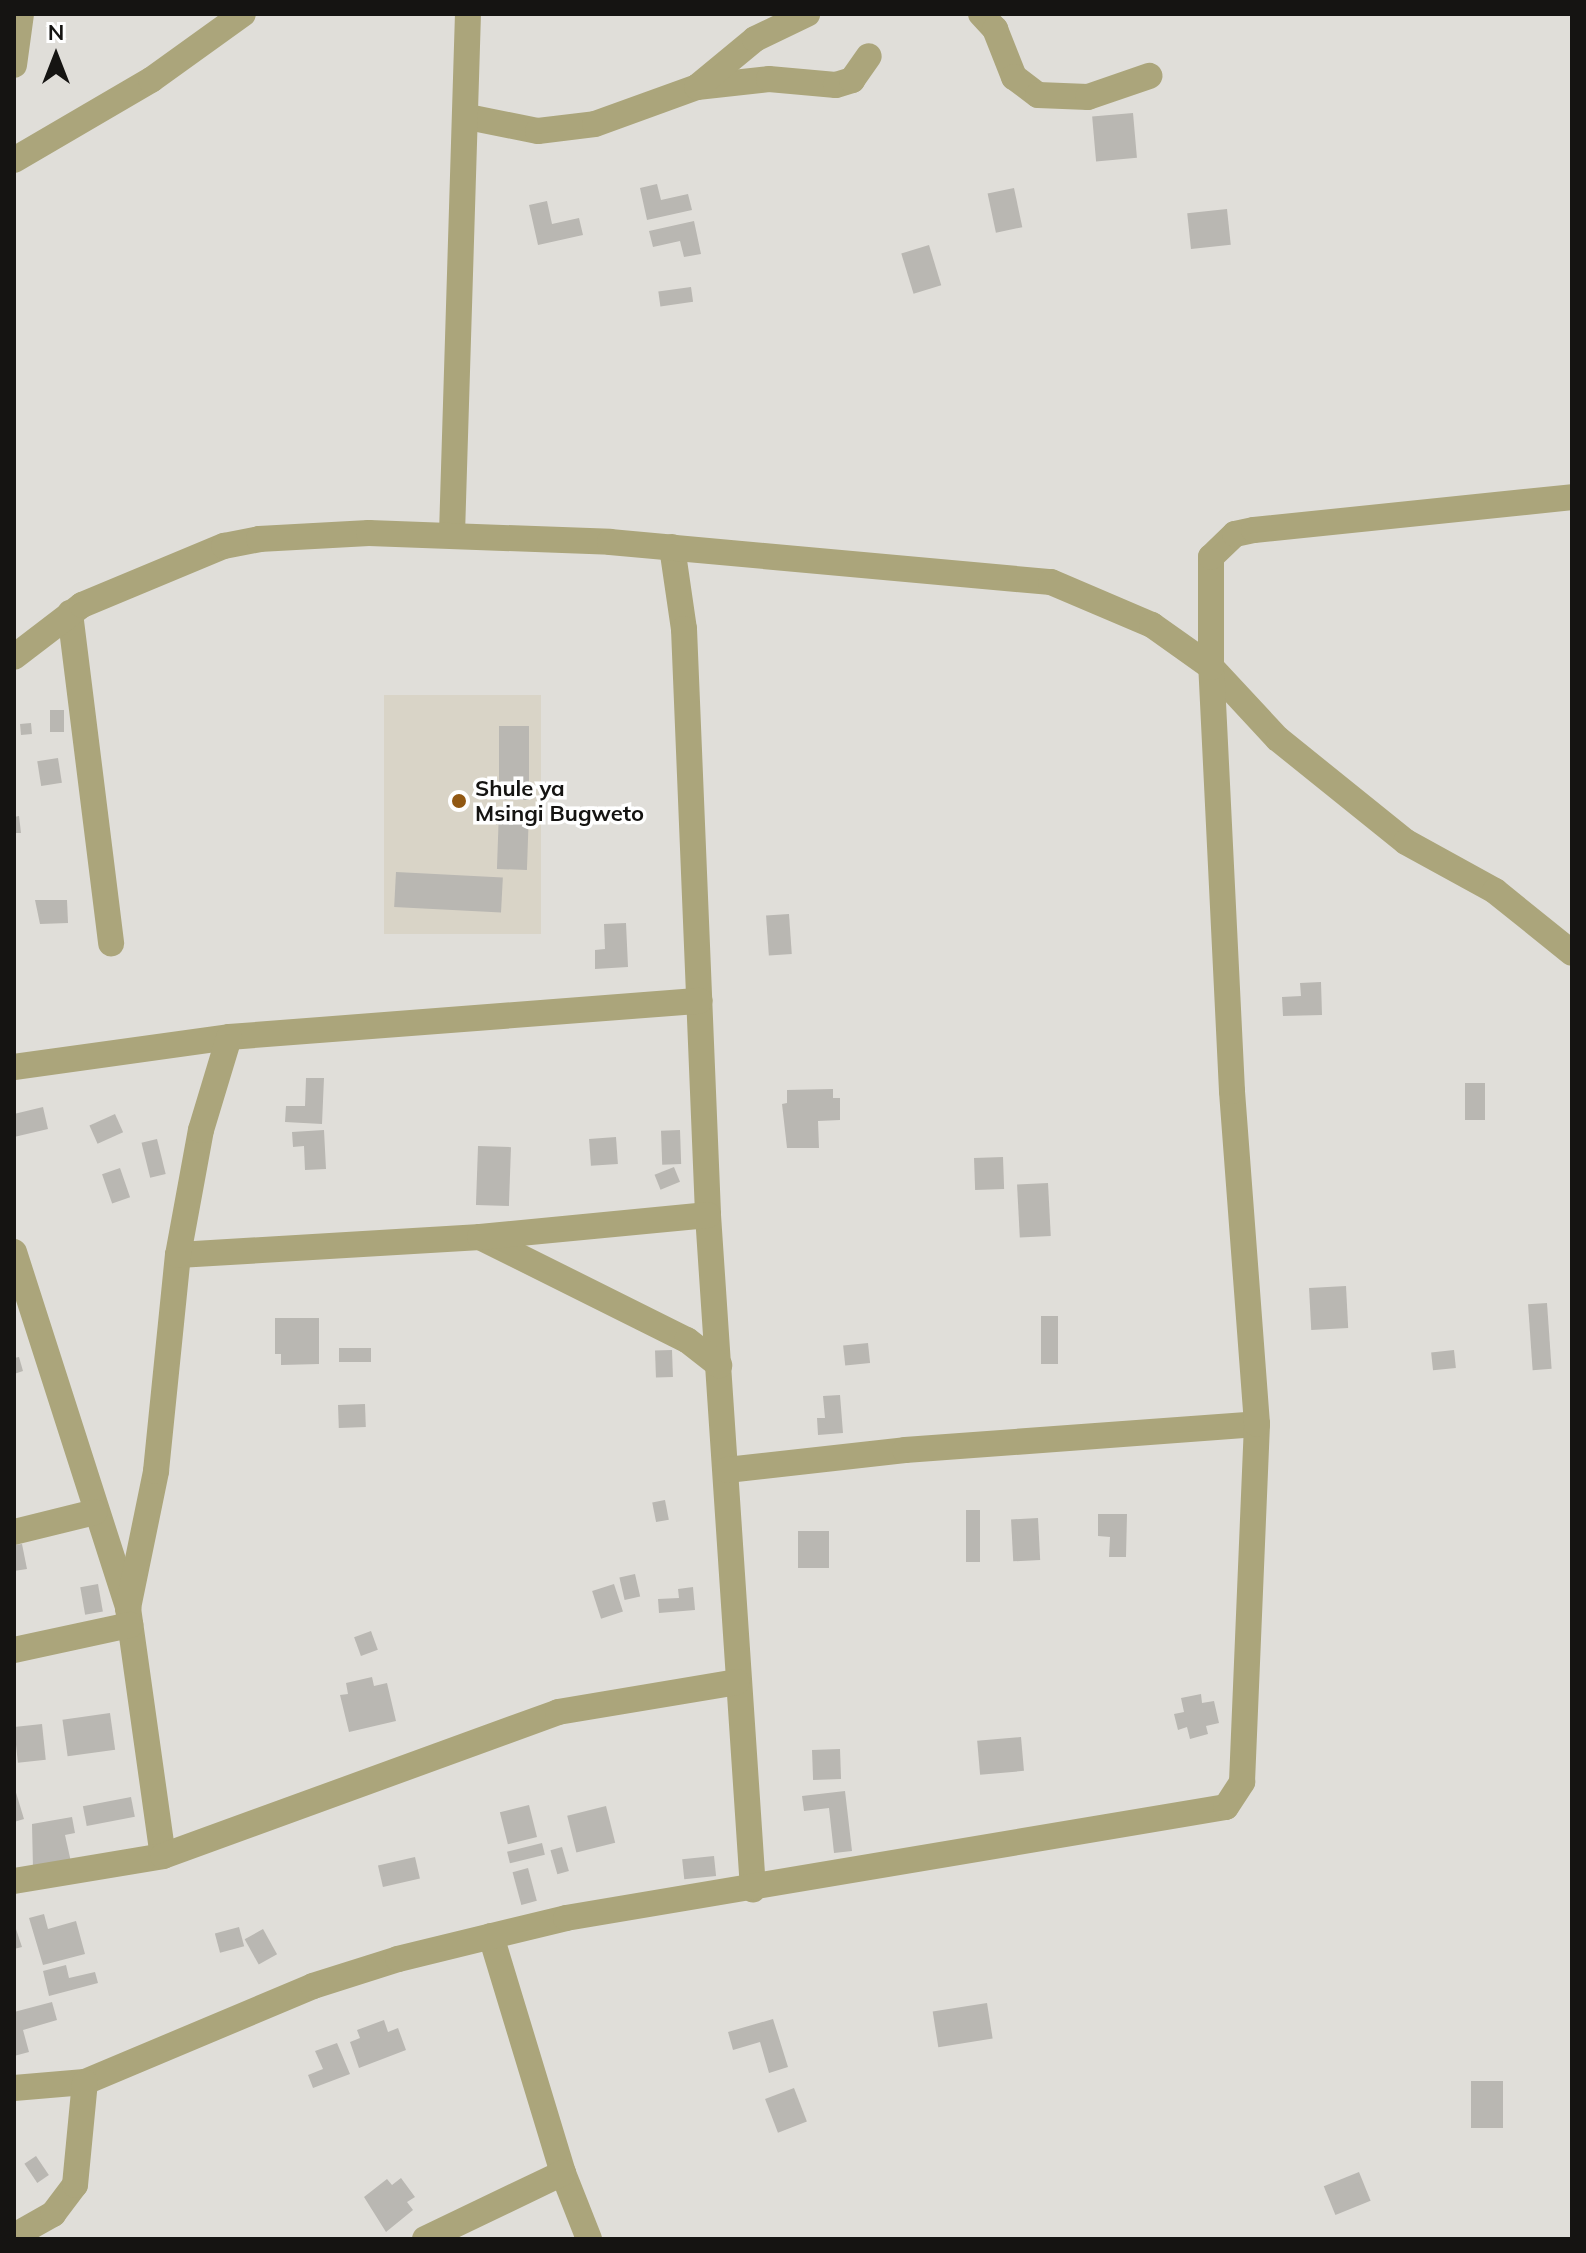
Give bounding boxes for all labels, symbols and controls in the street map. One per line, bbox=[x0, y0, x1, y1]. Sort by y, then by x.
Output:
north arrow bbox=[16, 16, 96, 96]
text: N bbox=[48, 18, 64, 46]
place label: Shule ya Msingi Bugweto bbox=[475, 775, 644, 826]
marker: Shule ya Msingi Bugweto bbox=[450, 792, 468, 810]

